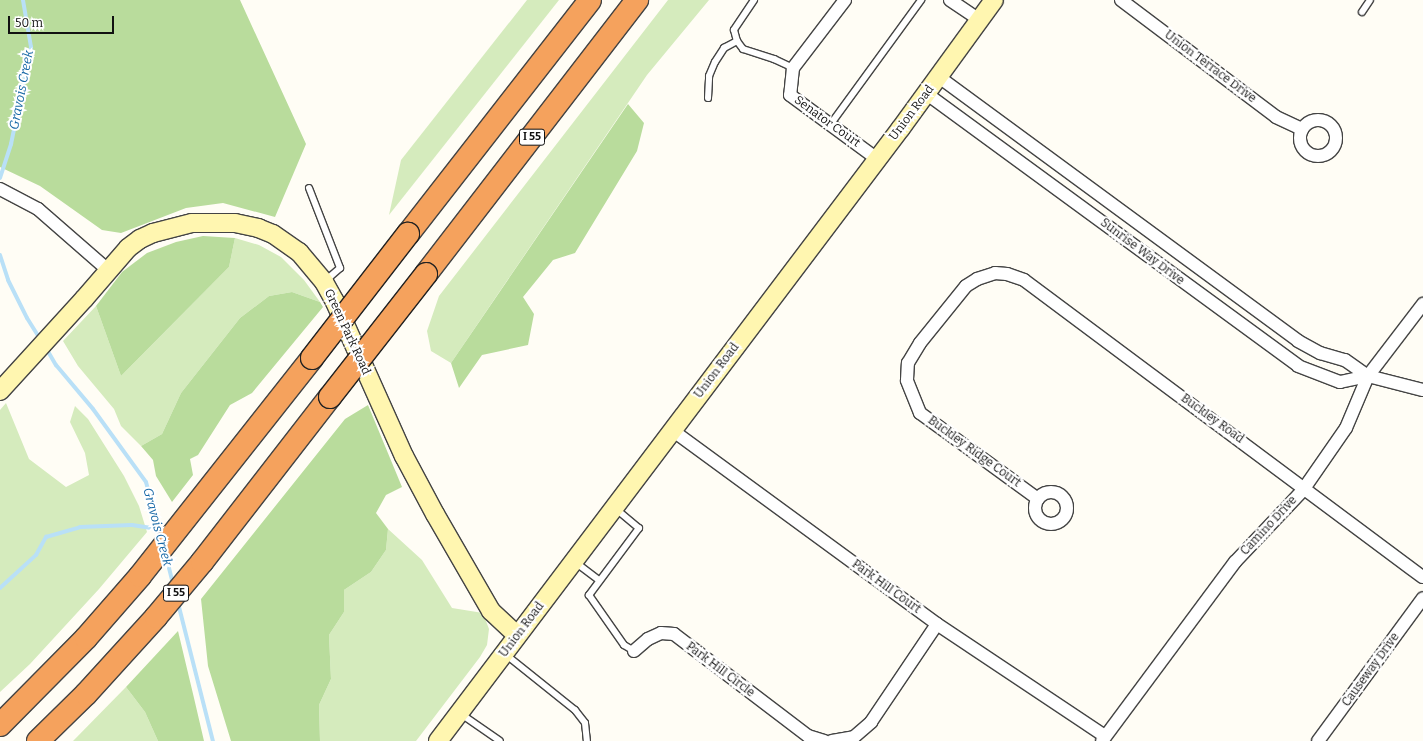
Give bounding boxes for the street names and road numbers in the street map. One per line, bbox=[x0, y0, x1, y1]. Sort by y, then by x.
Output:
street label: Union Terrace Drive bbox=[1161, 28, 1259, 106]
street label: Union Road bbox=[887, 83, 937, 143]
street label: Senator Court bbox=[791, 93, 863, 151]
road number: I 55 bbox=[519, 128, 545, 146]
street label: Sunrise Way Drive bbox=[1097, 216, 1187, 288]
street label: Green Park Road bbox=[321, 287, 373, 377]
street label: Union Road bbox=[692, 341, 742, 401]
street label: Buckley Road bbox=[1178, 391, 1246, 447]
street label: Buckley Ridge Court bbox=[925, 413, 1023, 491]
street label: Camino Drive bbox=[1238, 493, 1300, 559]
street label: Park Hill Court bbox=[849, 557, 923, 617]
road number: I 55 bbox=[163, 584, 189, 602]
street label: Union Road bbox=[497, 600, 547, 660]
street label: Causeway Drive bbox=[1339, 630, 1403, 710]
street label: Park Hill Circle bbox=[683, 640, 757, 700]

